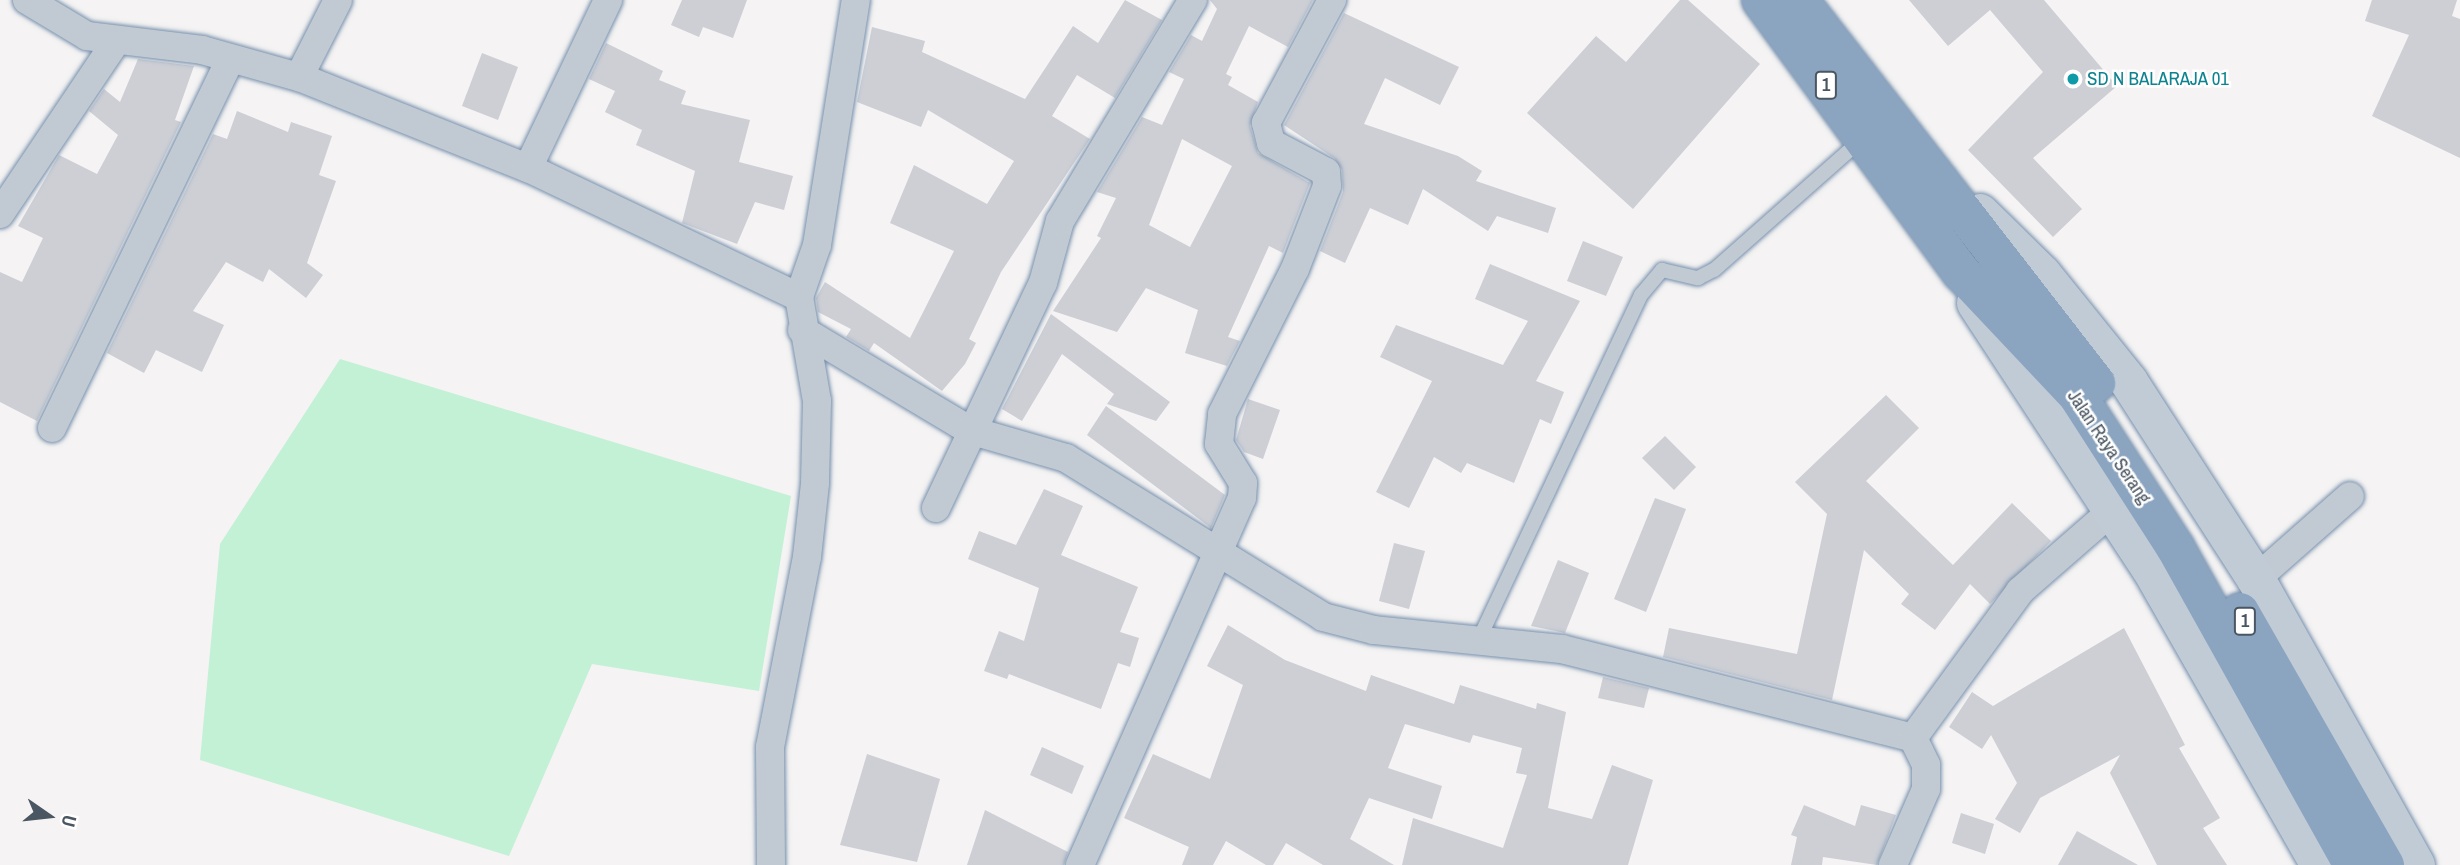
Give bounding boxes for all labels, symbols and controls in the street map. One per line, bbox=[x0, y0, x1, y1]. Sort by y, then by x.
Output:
place label: SD N BALARAJA 01 bbox=[2087, 68, 2230, 90]
road number: 1 bbox=[1814, 70, 1838, 100]
marker: SD N BALARAJA 01 bbox=[2065, 71, 2081, 87]
street label: Jalan Raya Serang bbox=[2063, 386, 2155, 508]
road number: 1 bbox=[2233, 606, 2257, 636]
north arrow bbox=[14, 781, 84, 851]
text: U bbox=[55, 812, 83, 830]

